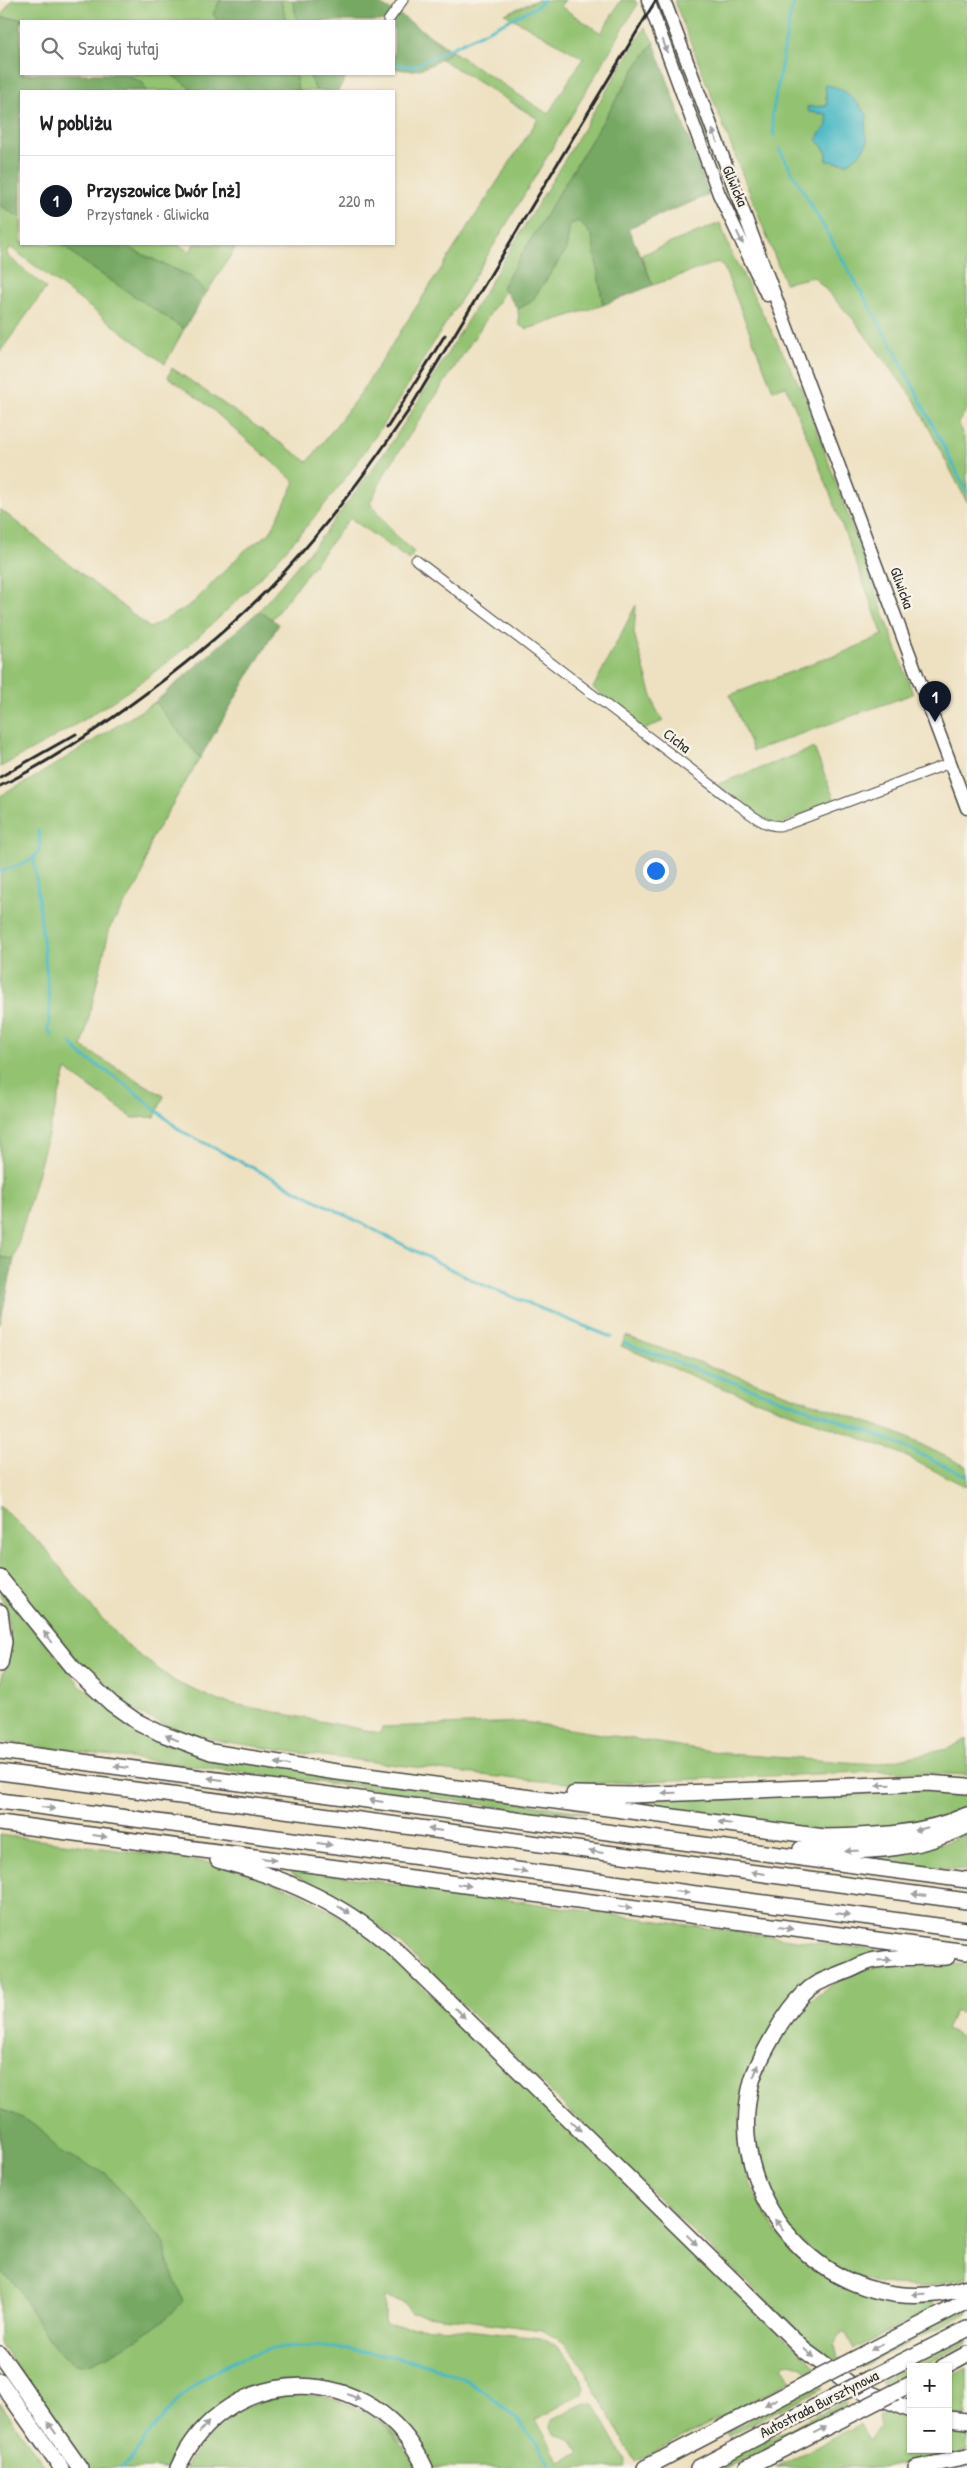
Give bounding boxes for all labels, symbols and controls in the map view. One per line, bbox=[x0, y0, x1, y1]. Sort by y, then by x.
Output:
search box bbox=[20, 20, 395, 75]
icon: search bbox=[38, 34, 66, 62]
text: Szukaj tutaj bbox=[78, 35, 159, 61]
one-way arrow bbox=[661, 39, 669, 54]
text: W pobliżu bbox=[40, 108, 112, 137]
one-way arrow bbox=[711, 128, 719, 143]
street label: Gliwicka bbox=[717, 162, 754, 210]
text: Przyszowice Dwór [nż] bbox=[87, 177, 240, 203]
text: 1 bbox=[53, 190, 59, 212]
text: 220 m bbox=[338, 190, 375, 212]
text: Przystanek · Gliwicka bbox=[87, 203, 209, 225]
one-way arrow bbox=[737, 231, 745, 245]
street label: Gliwicka bbox=[885, 564, 920, 612]
pin: 1 bbox=[919, 681, 951, 722]
street label: Cicha bbox=[659, 723, 696, 758]
your location bbox=[643, 858, 669, 884]
one-way arrow bbox=[42, 1631, 53, 1644]
one-way arrow bbox=[165, 1734, 179, 1742]
one-way arrow bbox=[274, 1760, 290, 1768]
one-way arrow bbox=[113, 1763, 129, 1771]
one-way arrow bbox=[207, 1775, 223, 1783]
one-way arrow bbox=[875, 1781, 891, 1789]
one-way arrow bbox=[660, 1790, 676, 1798]
one-way arrow bbox=[368, 1797, 384, 1805]
one-way arrow bbox=[41, 1804, 57, 1812]
one-way arrow bbox=[716, 1819, 732, 1827]
one-way arrow bbox=[913, 1825, 928, 1833]
one-way arrow bbox=[427, 1826, 443, 1834]
one-way arrow bbox=[93, 1832, 109, 1840]
one-way arrow bbox=[317, 1841, 333, 1849]
one-way arrow bbox=[844, 1847, 860, 1855]
one-way arrow bbox=[588, 1848, 604, 1856]
one-way arrow bbox=[261, 1855, 277, 1863]
one-way arrow bbox=[513, 1867, 529, 1875]
one-way arrow bbox=[749, 1869, 765, 1877]
one-way arrow bbox=[457, 1881, 473, 1889]
one-way arrow bbox=[674, 1888, 690, 1896]
one-way arrow bbox=[910, 1890, 926, 1898]
one-way arrow bbox=[618, 1903, 634, 1911]
one-way arrow bbox=[337, 1905, 351, 1915]
one-way arrow bbox=[835, 1910, 851, 1918]
one-way arrow bbox=[779, 1924, 795, 1932]
one-way arrow bbox=[877, 1956, 893, 1964]
one-way arrow bbox=[454, 2007, 466, 2019]
one-way arrow bbox=[752, 2063, 760, 2078]
one-way arrow bbox=[570, 2120, 582, 2132]
one-way arrow bbox=[775, 2218, 785, 2231]
one-way arrow bbox=[686, 2234, 698, 2246]
one-way arrow bbox=[911, 2290, 927, 2298]
one-way arrow bbox=[870, 2343, 884, 2351]
one-way arrow bbox=[802, 2348, 815, 2359]
map controls bbox=[907, 2363, 952, 2453]
button: + bbox=[907, 2363, 952, 2408]
street label: Autostrada Bursztynowa bbox=[756, 2364, 882, 2443]
one-way arrow bbox=[347, 2394, 361, 2402]
one-way arrow bbox=[764, 2398, 778, 2406]
button: − bbox=[907, 2408, 952, 2453]
one-way arrow bbox=[47, 2421, 57, 2435]
one-way arrow bbox=[199, 2421, 210, 2434]
one-way arrow bbox=[813, 2426, 827, 2434]

